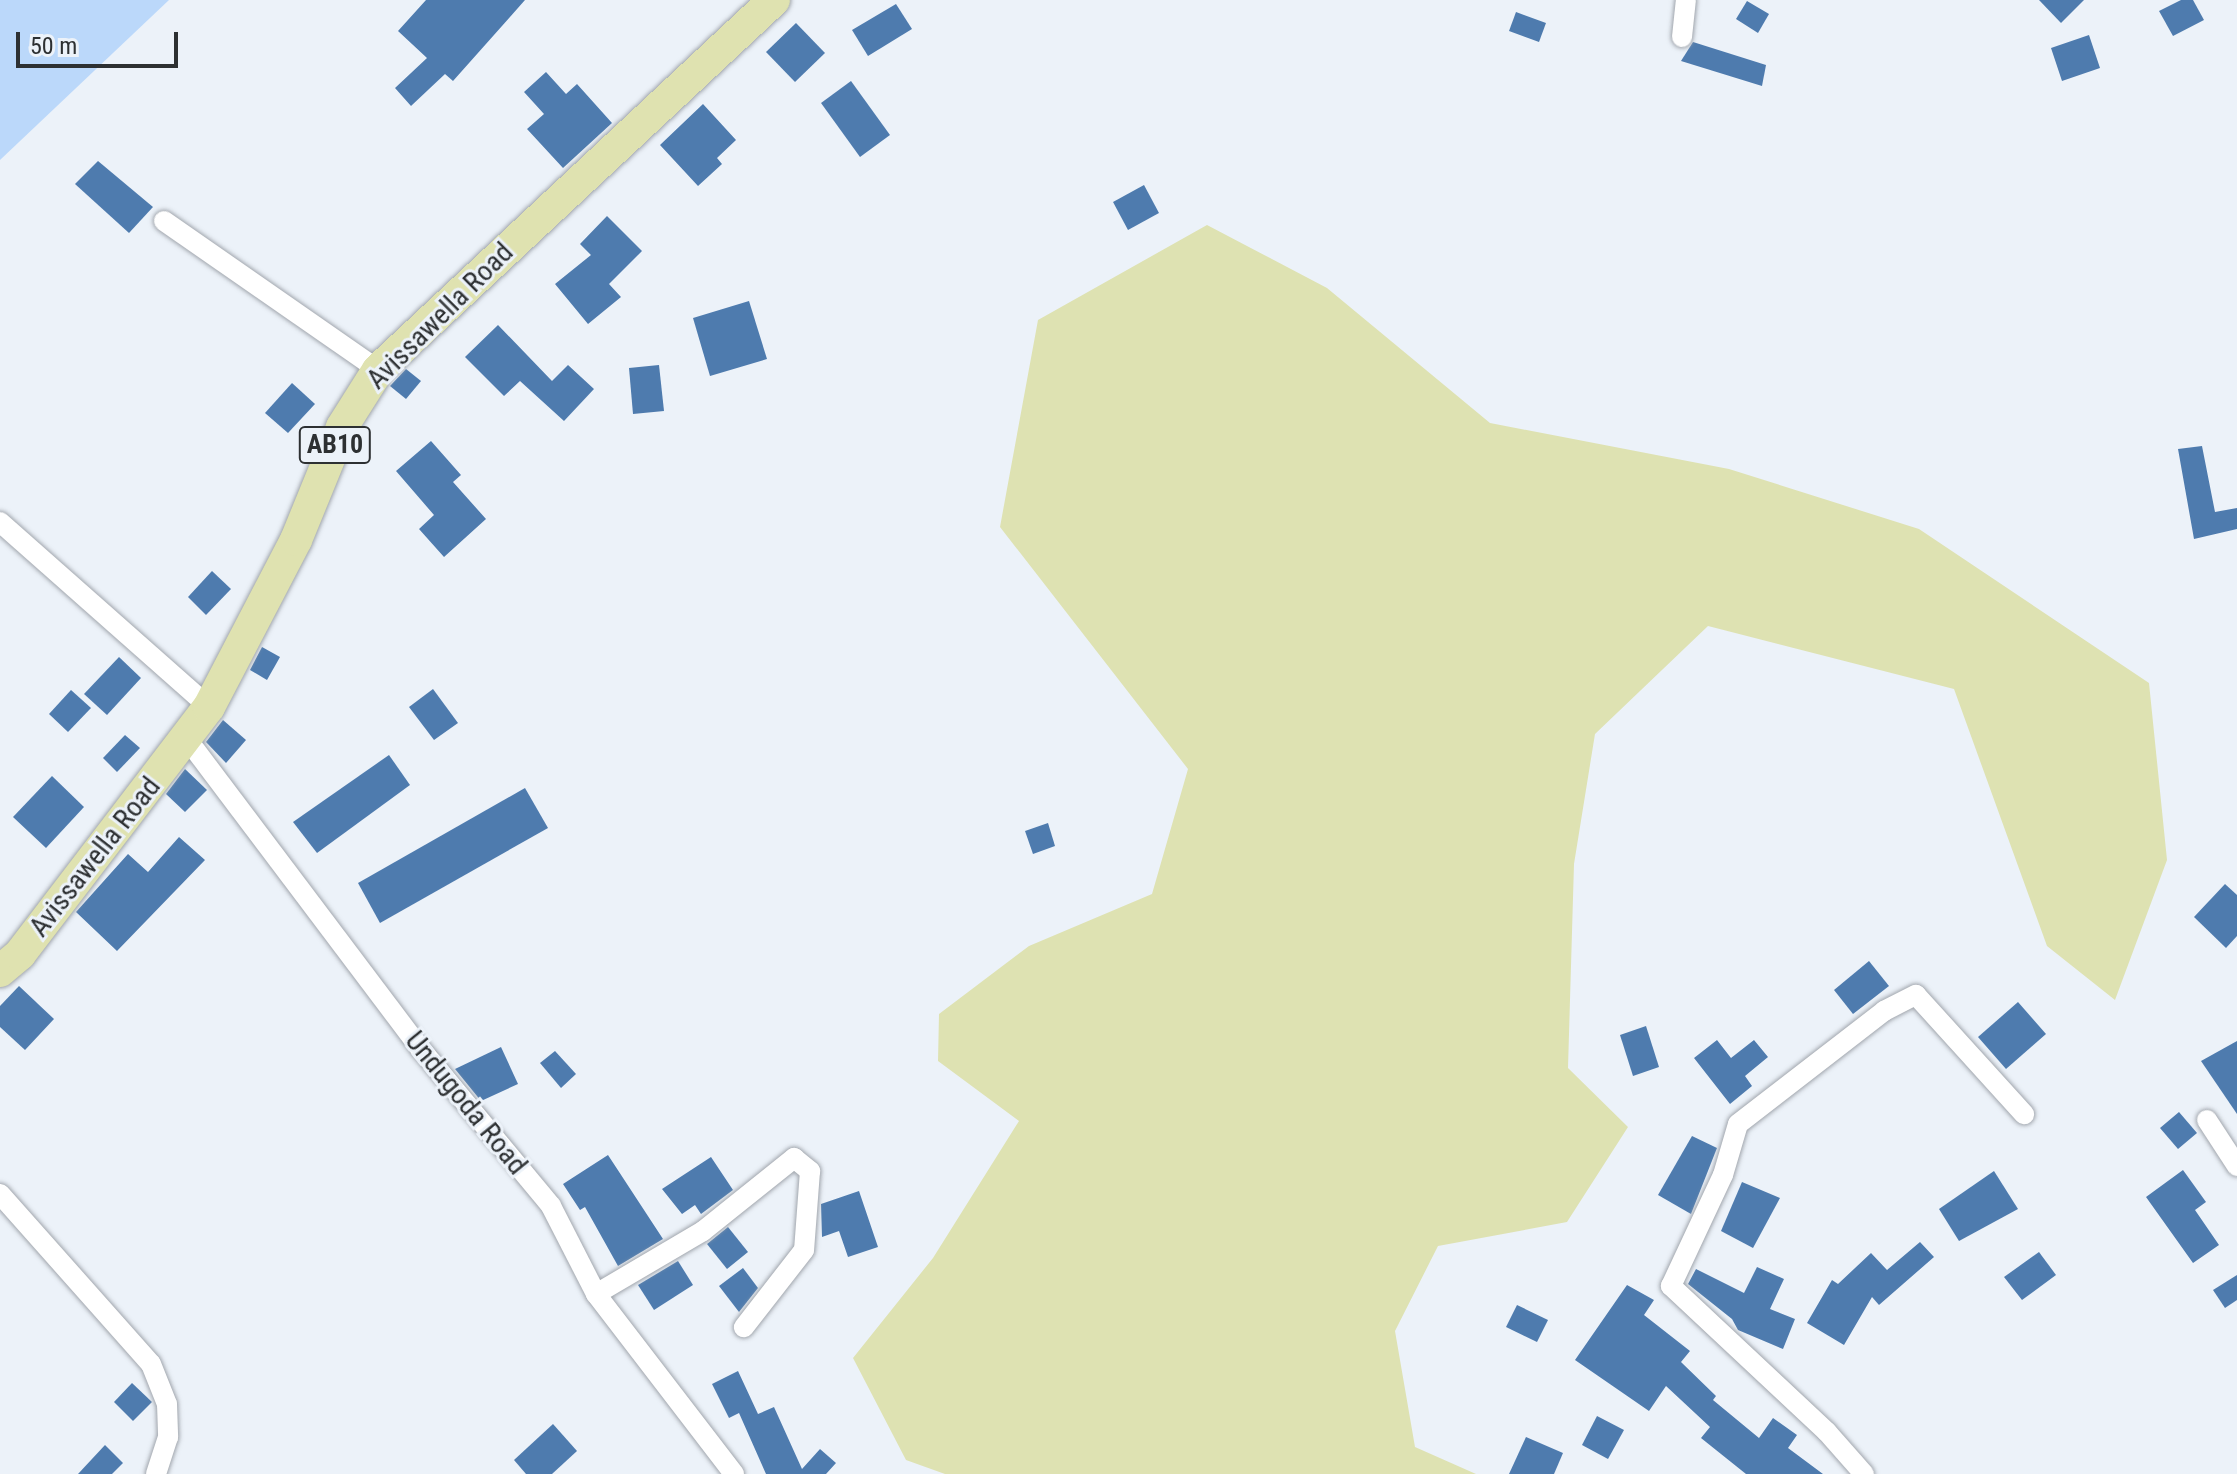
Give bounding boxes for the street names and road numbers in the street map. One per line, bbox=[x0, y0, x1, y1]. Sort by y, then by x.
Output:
street label: Avissawella Road bbox=[360, 236, 520, 396]
road number: AB10 bbox=[297, 423, 373, 467]
street label: Avissawella Road bbox=[22, 771, 168, 943]
street label: Undugoda Road bbox=[398, 1025, 534, 1181]

